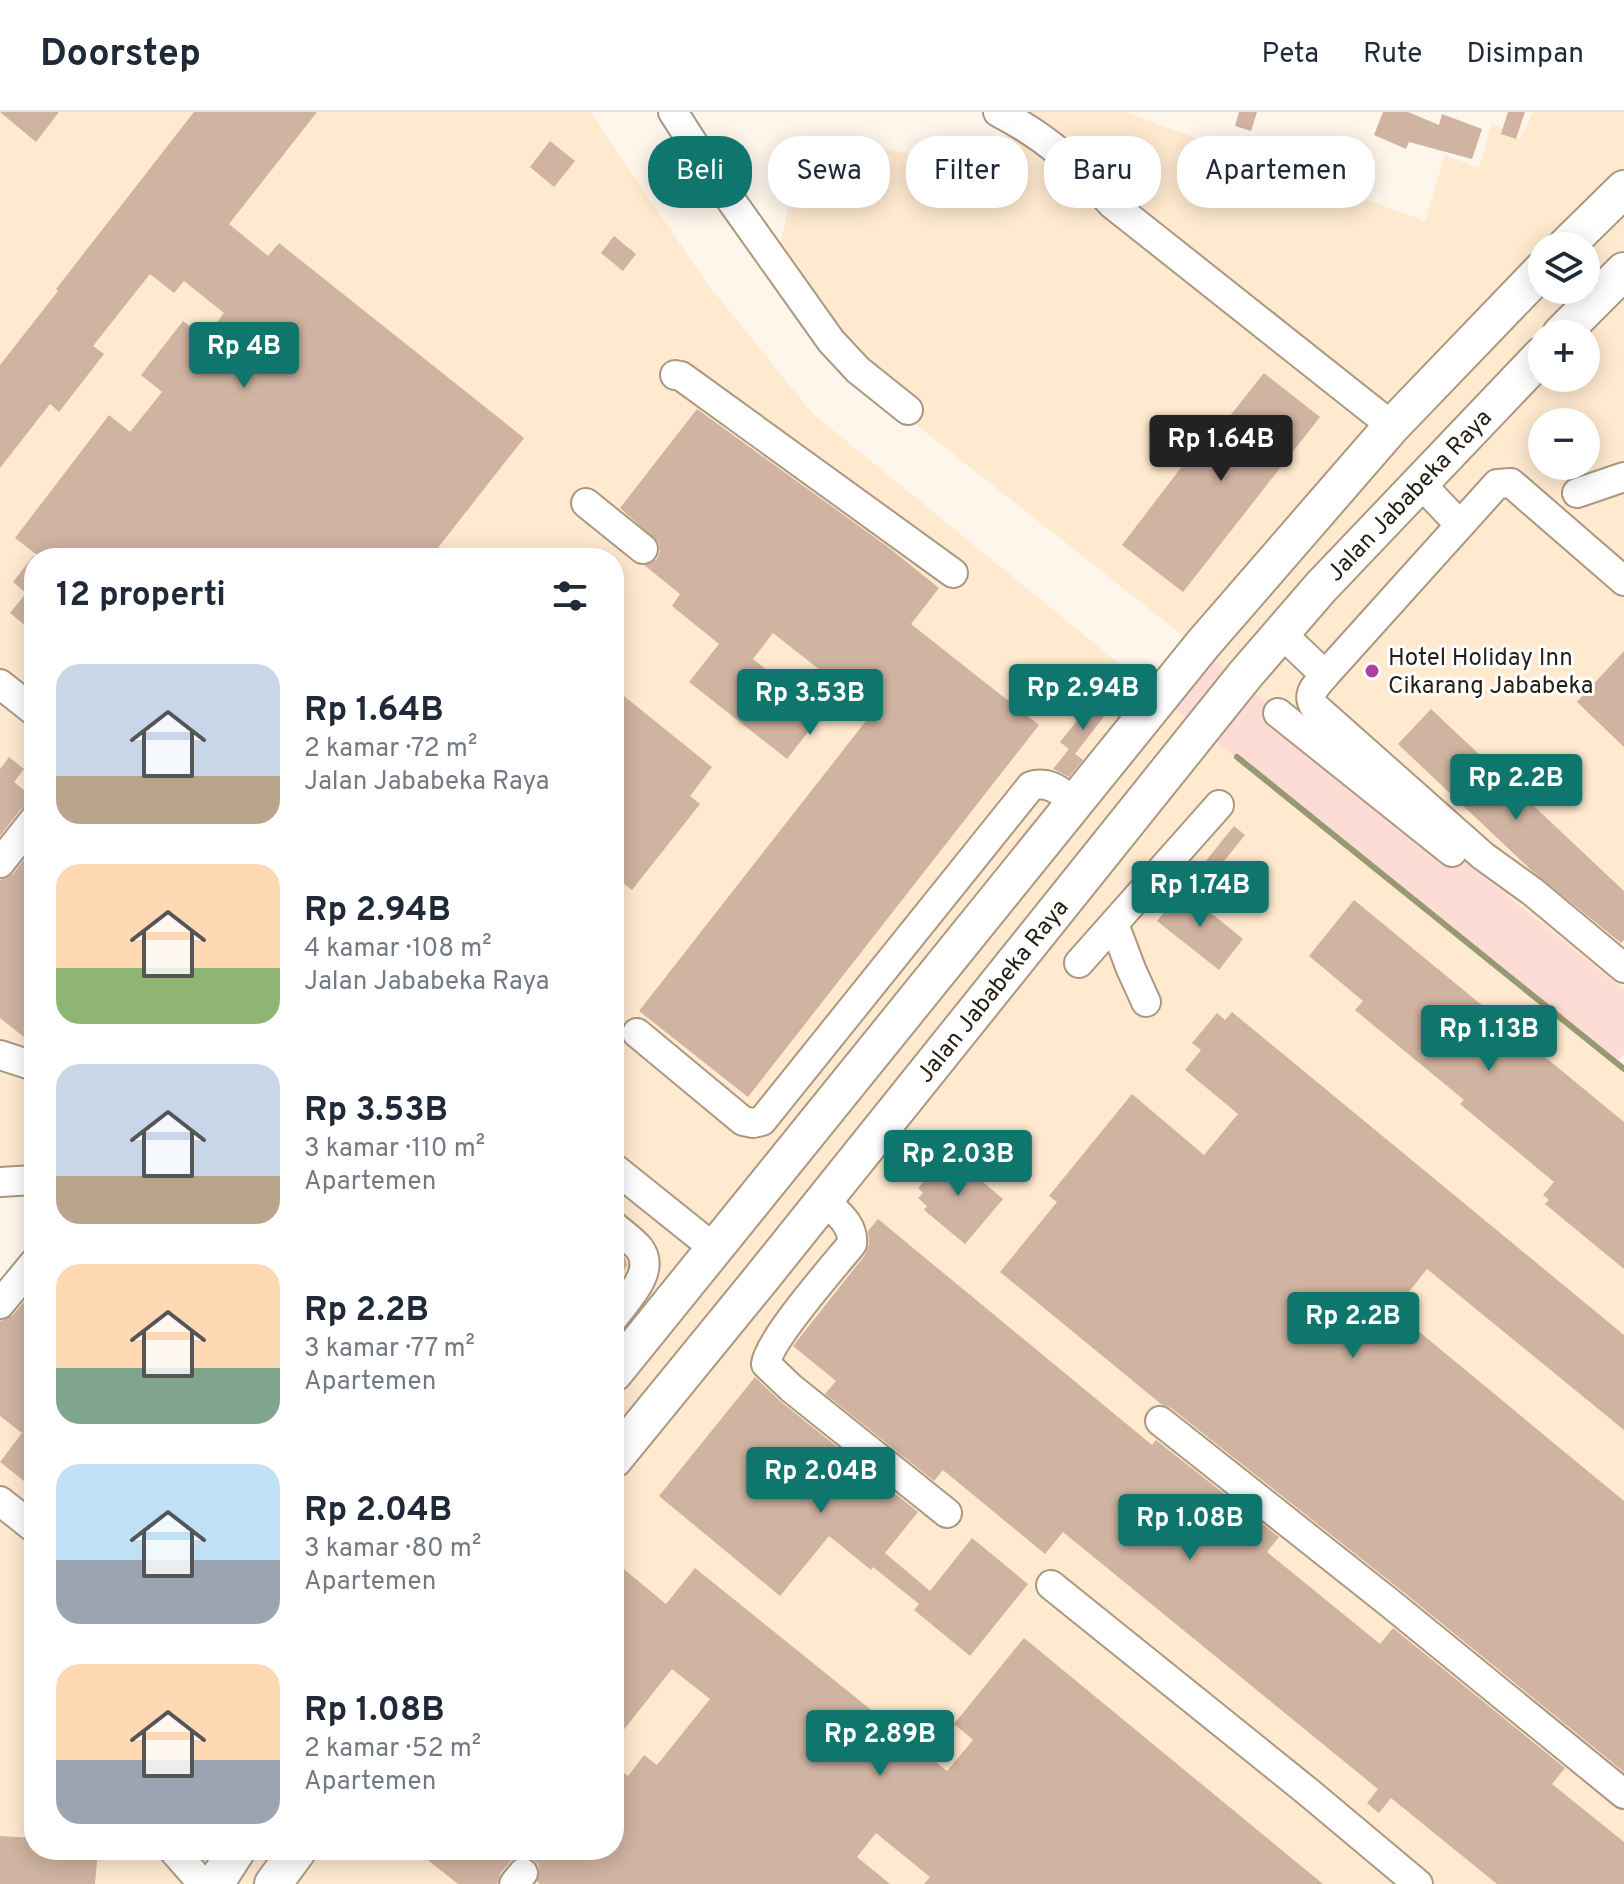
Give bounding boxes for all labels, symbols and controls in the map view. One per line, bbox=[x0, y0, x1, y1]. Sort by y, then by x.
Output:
text: Doorstep bbox=[40, 31, 201, 80]
text: Peta bbox=[1262, 37, 1319, 73]
text: Rute bbox=[1363, 37, 1422, 73]
text: Disimpan bbox=[1466, 37, 1584, 73]
chip: Beli bbox=[648, 136, 752, 208]
chip: Sewa bbox=[768, 136, 890, 208]
chip: Filter bbox=[906, 136, 1028, 208]
chip: Baru bbox=[1044, 136, 1161, 208]
chip: Apartemen bbox=[1177, 136, 1375, 208]
map controls bbox=[1528, 232, 1600, 480]
button: layers bbox=[1528, 232, 1600, 304]
button: + bbox=[1528, 320, 1600, 392]
pin: Rp 4B bbox=[188, 322, 300, 390]
text: Rp 4B bbox=[207, 331, 281, 364]
street label: Jalan Jababeka Raya bbox=[1321, 404, 1499, 589]
button: − bbox=[1528, 408, 1600, 480]
pin: Rp 1.64B bbox=[1138, 415, 1304, 483]
text: Rp 1.64B bbox=[1168, 424, 1274, 457]
icon: filters bbox=[548, 574, 592, 618]
text: 12 properti bbox=[56, 575, 226, 618]
place label: Hotel Holiday Inn Cikarang Jababeka bbox=[1388, 644, 1593, 702]
marker: Hotel Holiday Inn Cikarang Jababeka bbox=[1363, 662, 1381, 680]
pin: Rp 2.94B bbox=[1000, 664, 1166, 732]
pin: Rp 3.53B bbox=[727, 669, 893, 737]
text: Rp 2.94B bbox=[1027, 673, 1139, 706]
text: Rp 3.53B bbox=[755, 678, 865, 711]
text: Rp 1.64B bbox=[304, 690, 444, 733]
icon: home bbox=[120, 696, 216, 792]
text: 2 kamar · 72 m² bbox=[304, 733, 477, 766]
pin: Rp 2.2B bbox=[1442, 754, 1590, 822]
text: Rp 2.2B bbox=[1468, 763, 1564, 796]
text: Jalan Jababeka Raya bbox=[304, 766, 550, 799]
pin: Rp 1.74B bbox=[1117, 861, 1283, 929]
text: Rp 1.74B bbox=[1150, 870, 1250, 903]
text: Rp 2.94B bbox=[304, 890, 451, 933]
street label: Jalan Jababeka Raya bbox=[911, 894, 1076, 1090]
icon: home bbox=[120, 896, 216, 992]
text: 4 kamar · 108 m² bbox=[304, 933, 492, 966]
text: Jalan Jababeka Raya bbox=[304, 966, 550, 999]
pin: Rp 1.13B bbox=[1406, 1005, 1572, 1073]
text: Rp 1.13B bbox=[1439, 1014, 1539, 1047]
text: Rp 3.53B bbox=[304, 1090, 448, 1133]
icon: home bbox=[120, 1096, 216, 1192]
pin: Rp 2.03B bbox=[875, 1130, 1041, 1198]
text: 3 kamar · 110 m² bbox=[304, 1133, 485, 1166]
text: Rp 2.03B bbox=[902, 1139, 1014, 1172]
text: Apartemen bbox=[304, 1166, 436, 1199]
text: Rp 2.2B bbox=[304, 1290, 429, 1333]
pin: Rp 2.2B bbox=[1279, 1292, 1427, 1360]
icon: home bbox=[120, 1296, 216, 1392]
text: Rp 2.2B bbox=[1305, 1301, 1401, 1334]
text: 3 kamar · 77 m² bbox=[304, 1333, 475, 1366]
text: Apartemen bbox=[304, 1366, 436, 1399]
pin: Rp 2.04B bbox=[738, 1447, 904, 1515]
text: Rp 2.04B bbox=[764, 1456, 878, 1489]
text: Rp 2.04B bbox=[304, 1490, 452, 1533]
pin: Rp 1.08B bbox=[1107, 1494, 1273, 1562]
icon: home bbox=[120, 1496, 216, 1592]
text: Rp 1.08B bbox=[1136, 1503, 1244, 1536]
text: 3 kamar · 80 m² bbox=[304, 1533, 481, 1566]
text: Apartemen bbox=[304, 1566, 436, 1599]
text: Rp 1.08B bbox=[304, 1690, 445, 1733]
icon: home bbox=[120, 1696, 216, 1792]
pin: Rp 2.89B bbox=[797, 1710, 963, 1778]
text: Rp 2.89B bbox=[824, 1719, 936, 1752]
text: 2 kamar · 52 m² bbox=[304, 1733, 481, 1766]
text: Apartemen bbox=[304, 1766, 436, 1799]

